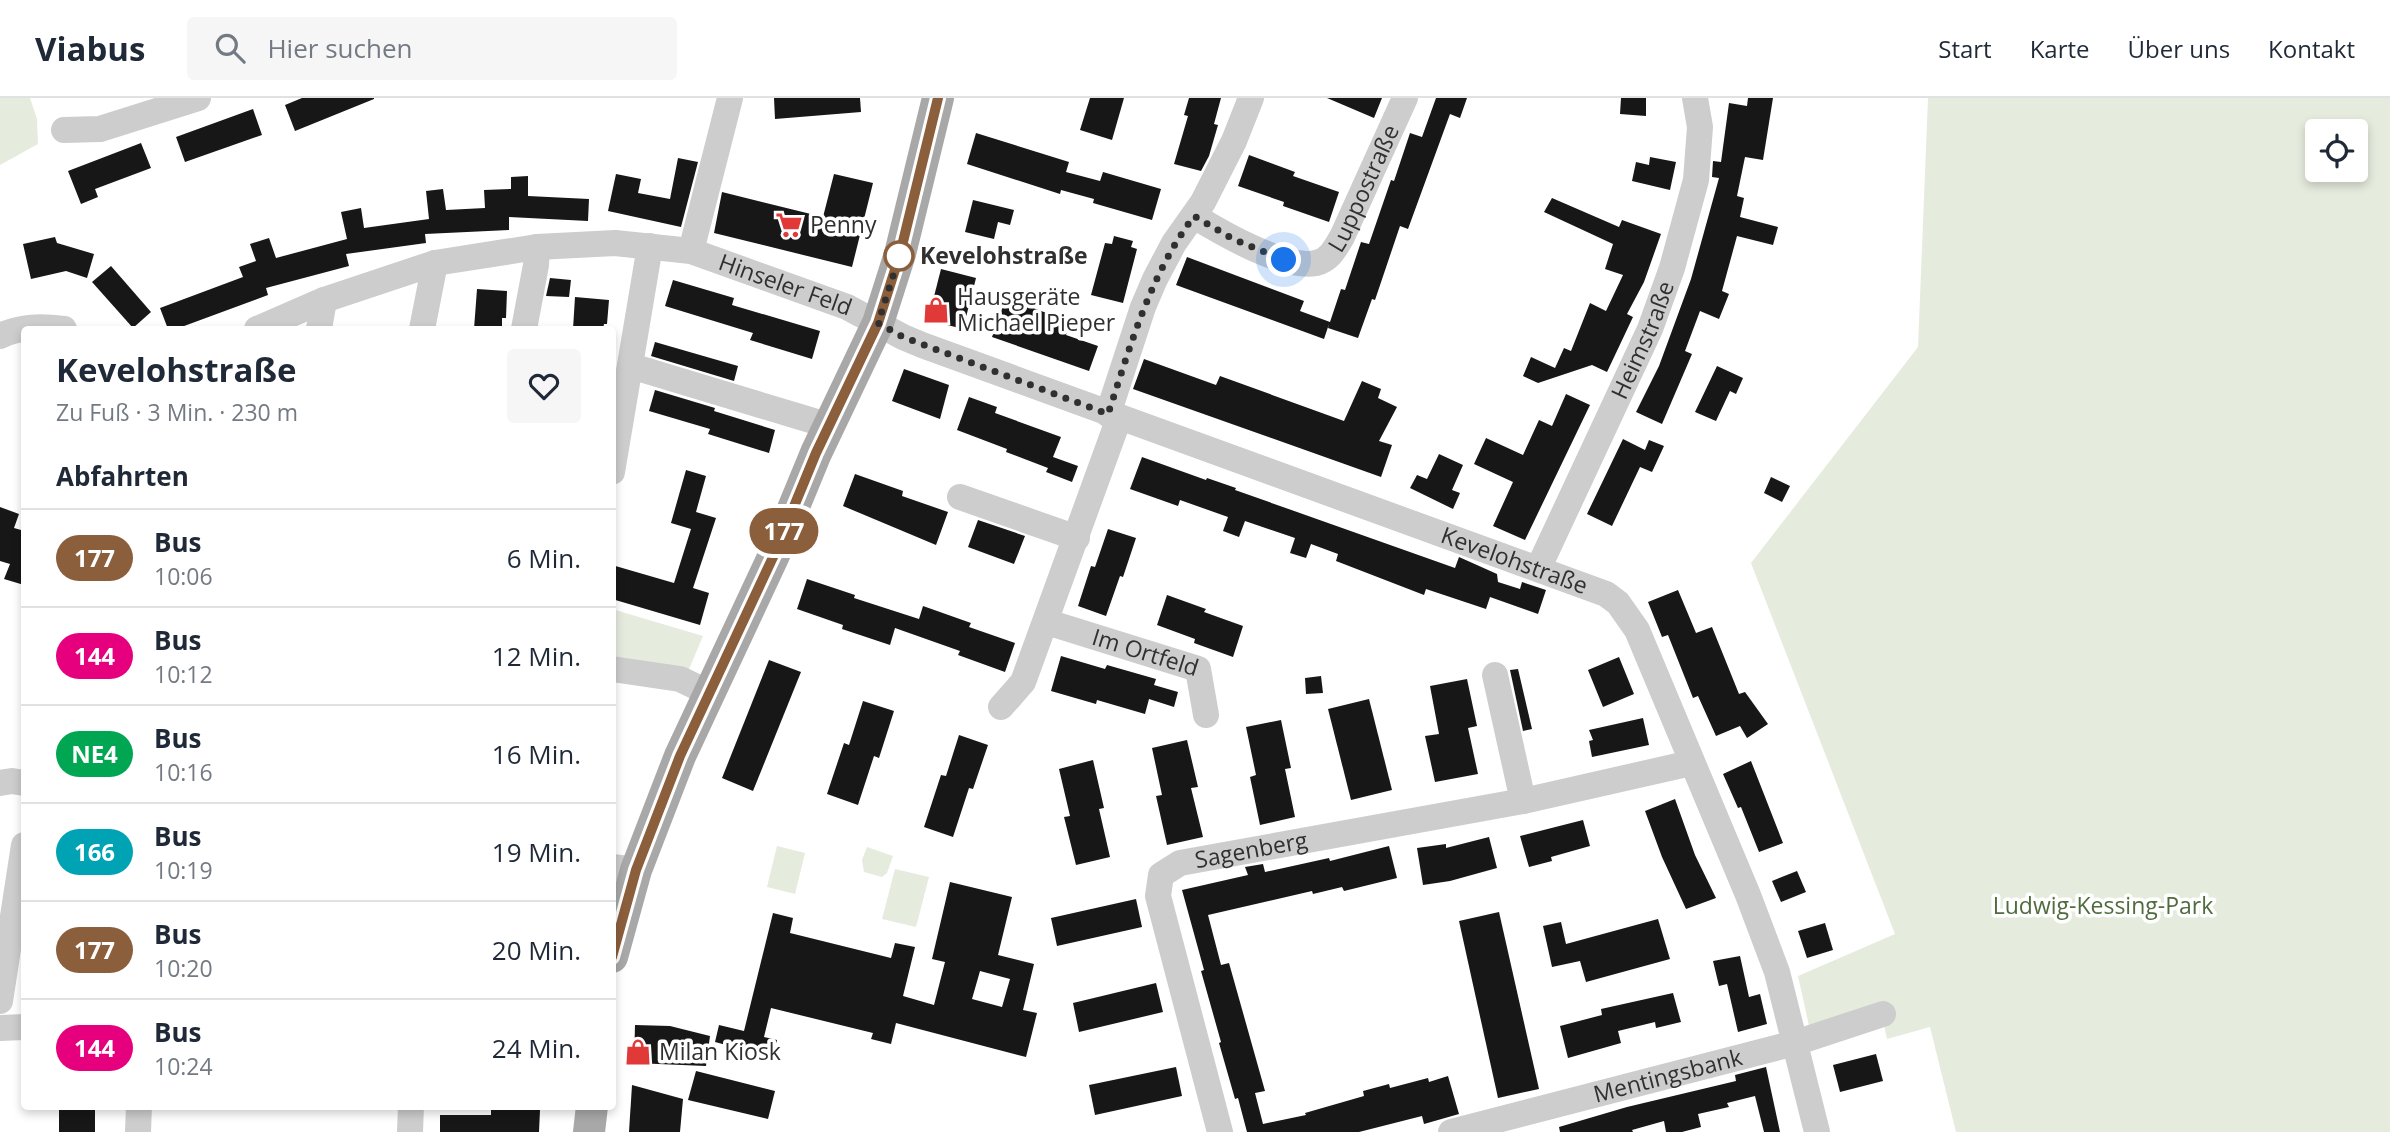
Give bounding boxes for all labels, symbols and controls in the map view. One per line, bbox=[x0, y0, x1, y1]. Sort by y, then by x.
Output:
search box bbox=[187, 17, 677, 80]
text: Viabus bbox=[35, 26, 145, 71]
icon: search bbox=[211, 29, 249, 67]
text: Hier suchen bbox=[267, 30, 412, 66]
text: Start bbox=[1938, 32, 1992, 65]
text: Karte bbox=[2030, 32, 2090, 65]
text: Über uns bbox=[2128, 32, 2230, 65]
text: Kontakt bbox=[2268, 32, 2355, 65]
street label: Luppostraße bbox=[1320, 119, 1406, 258]
map controls bbox=[2305, 119, 2368, 182]
button: locate bbox=[2305, 119, 2368, 182]
place label: Penny bbox=[810, 208, 877, 240]
supermarket icon: Penny bbox=[774, 210, 804, 240]
place label: Kevelohstraße bbox=[920, 239, 1088, 271]
marker: Kevelohstraße bbox=[884, 241, 914, 271]
your location bbox=[1266, 242, 1301, 277]
street label: Hinseler Feld bbox=[715, 245, 857, 323]
street label: Heimstraße bbox=[1603, 276, 1681, 404]
place label: Hausgeräte Michael Pieper bbox=[957, 280, 1116, 338]
shop icon: Hausgeräte Michael Pieper bbox=[921, 295, 951, 325]
text: Kevelohstraße bbox=[56, 347, 296, 392]
button: heart bbox=[507, 349, 581, 423]
text: Zu Fuß · 3 Min. · 230 m bbox=[56, 396, 298, 428]
text: Abfahrten bbox=[56, 458, 189, 494]
line badge: 177 bbox=[744, 508, 824, 554]
text: 177 bbox=[763, 514, 805, 547]
street label: Kevelohstraße bbox=[1437, 518, 1592, 601]
text: Bus bbox=[154, 524, 201, 560]
text: 6 Min. bbox=[507, 540, 581, 576]
text: 177 bbox=[74, 541, 115, 574]
text: 10:06 bbox=[154, 560, 213, 592]
street label: Im Ortfeld bbox=[1088, 620, 1203, 683]
text: Bus bbox=[154, 622, 201, 658]
text: 12 Min. bbox=[492, 638, 581, 674]
text: 144 bbox=[74, 639, 115, 672]
text: 10:12 bbox=[154, 658, 213, 690]
text: Bus bbox=[154, 720, 201, 756]
text: 16 Min. bbox=[492, 736, 581, 772]
text: NE4 bbox=[71, 737, 118, 770]
text: 10:16 bbox=[154, 756, 213, 788]
text: Bus bbox=[154, 818, 201, 854]
street label: Sagenberg bbox=[1192, 823, 1310, 875]
text: 19 Min. bbox=[492, 834, 581, 870]
text: 166 bbox=[74, 835, 115, 868]
text: 10:19 bbox=[154, 854, 213, 886]
park label: Ludwig-Kessing-Park bbox=[1993, 889, 2213, 921]
text: Bus bbox=[154, 916, 201, 952]
text: 20 Min. bbox=[492, 932, 581, 968]
text: 177 bbox=[74, 933, 115, 966]
text: 10:20 bbox=[154, 952, 213, 984]
text: Bus bbox=[154, 1014, 201, 1050]
text: 24 Min. bbox=[492, 1030, 581, 1066]
text: 144 bbox=[74, 1031, 115, 1064]
place label: Milan Kiosk bbox=[659, 1035, 781, 1067]
shop icon: Milan Kiosk bbox=[623, 1037, 653, 1067]
street label: Mentingsbank bbox=[1590, 1040, 1745, 1109]
text: 10:24 bbox=[154, 1050, 213, 1082]

